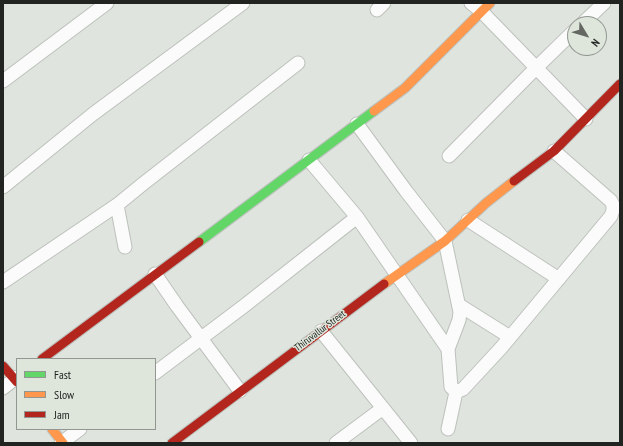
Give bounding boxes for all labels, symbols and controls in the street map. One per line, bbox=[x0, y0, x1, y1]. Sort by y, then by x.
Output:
north arrow bbox=[567, 16, 607, 56]
text: N bbox=[588, 36, 603, 49]
street label: Thiruvallur Street bbox=[292, 308, 348, 354]
legend bbox=[16, 358, 156, 430]
text: Fast bbox=[54, 367, 71, 382]
text: Slow bbox=[54, 387, 74, 402]
text: Jam bbox=[54, 407, 70, 422]

